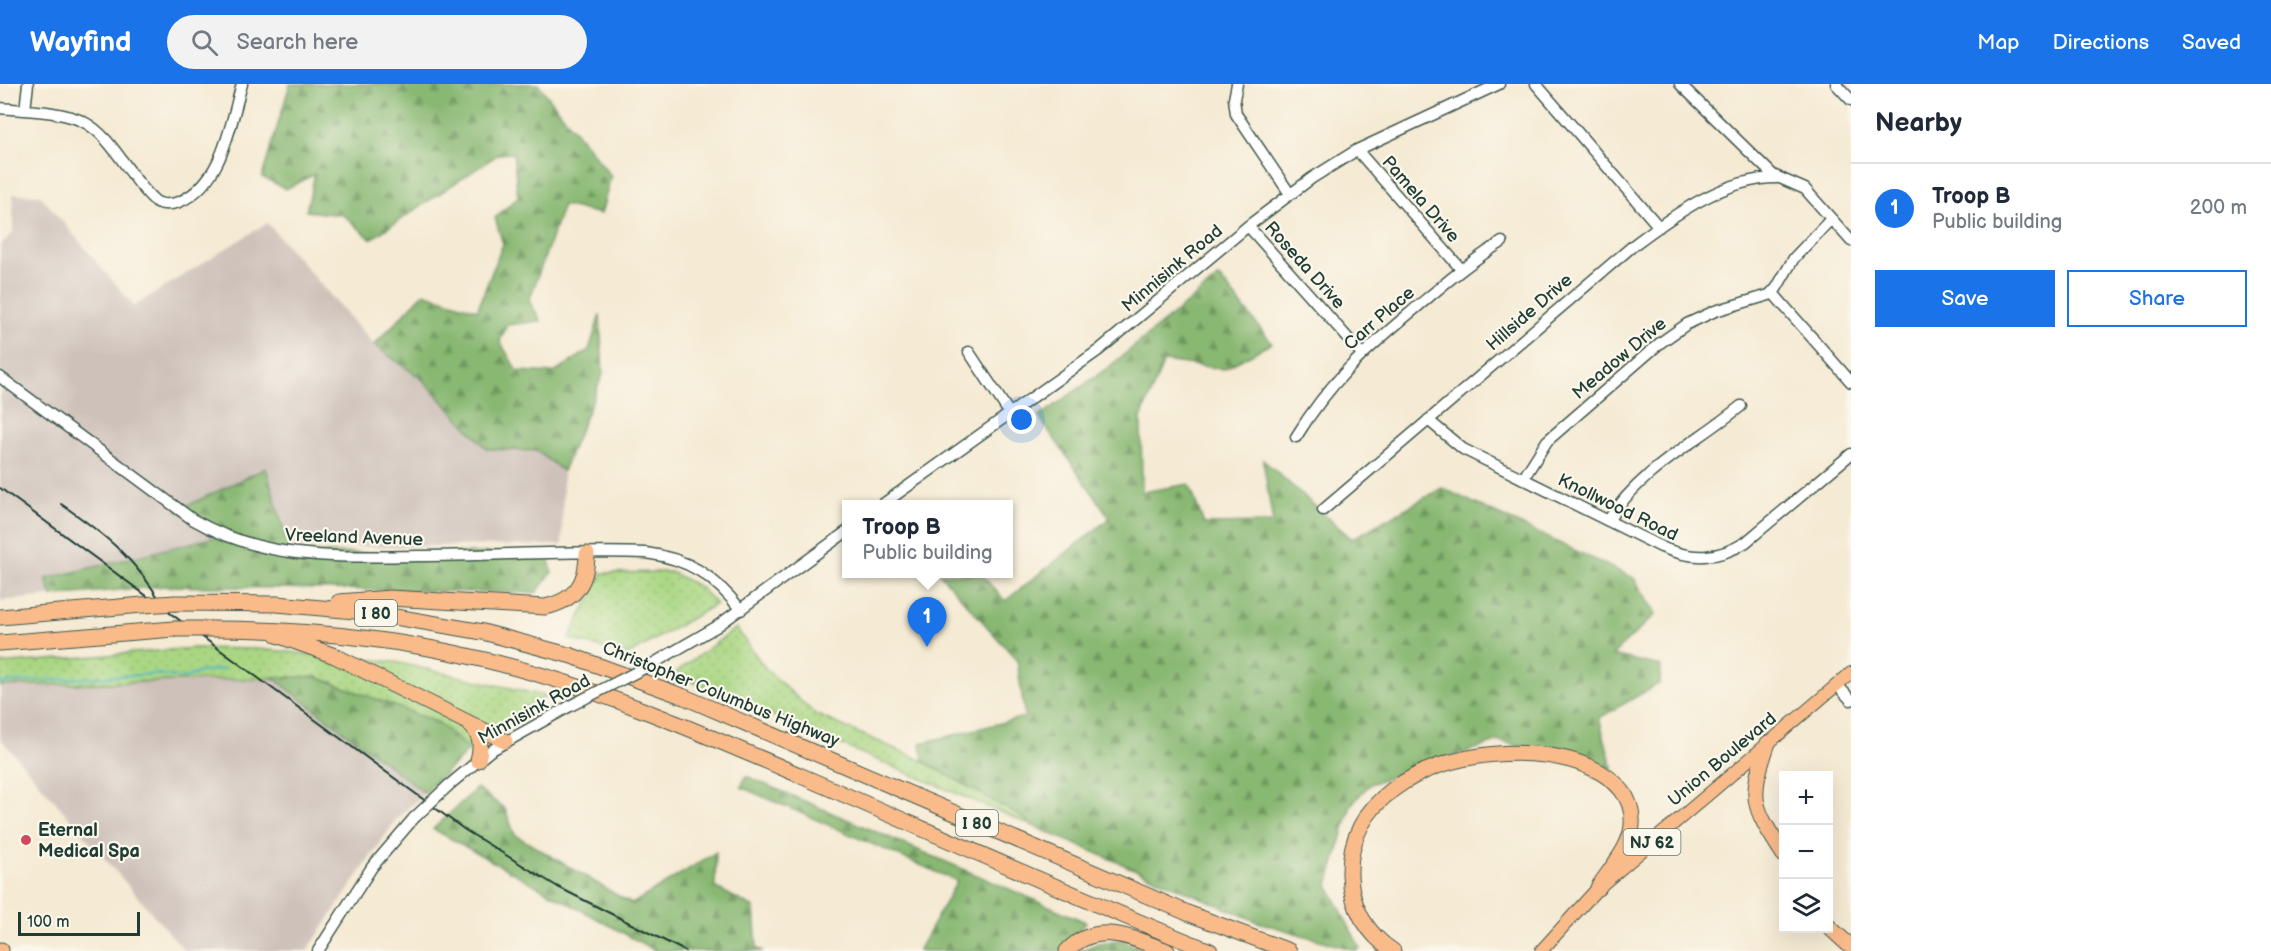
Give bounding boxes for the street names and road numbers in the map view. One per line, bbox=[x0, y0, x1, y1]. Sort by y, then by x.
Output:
street label: Pamela Drive bbox=[1377, 152, 1464, 247]
street label: Roseda Drive bbox=[1260, 217, 1350, 314]
street label: Minnisink Road bbox=[1118, 220, 1227, 317]
street label: Hillside Drive bbox=[1482, 269, 1577, 355]
street label: Carr Place bbox=[1340, 282, 1419, 355]
street label: Meadow Drive bbox=[1568, 313, 1671, 404]
street label: Knollwood Road bbox=[1554, 469, 1681, 546]
street label: Vreeland Avenue bbox=[284, 525, 424, 550]
road number: I 80 bbox=[355, 600, 397, 626]
street label: Christopher Columbus Highway bbox=[599, 637, 843, 752]
street label: Minnisink Road bbox=[475, 670, 594, 749]
street label: Union Boulevard bbox=[1664, 708, 1781, 811]
road number: I 80 bbox=[956, 810, 998, 836]
road number: NJ 62 bbox=[1624, 829, 1680, 855]

